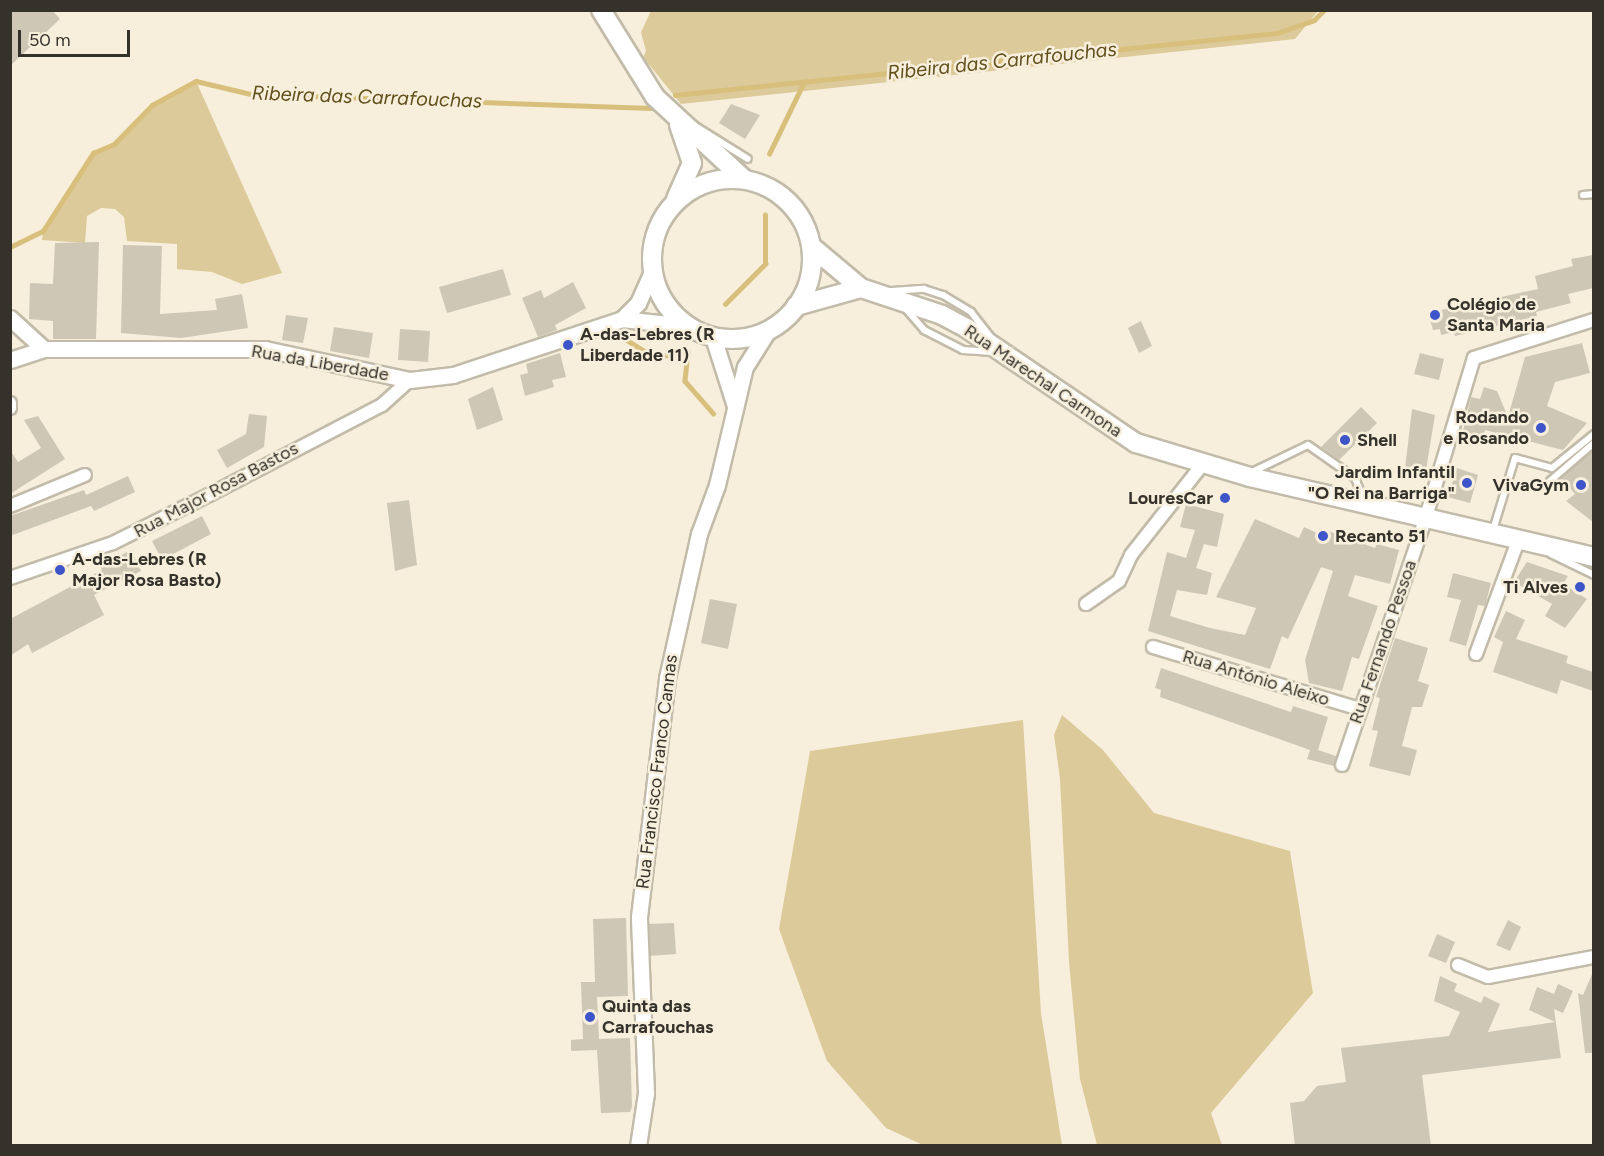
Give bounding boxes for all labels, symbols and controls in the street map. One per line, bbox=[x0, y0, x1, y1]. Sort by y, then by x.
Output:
scale bar bbox=[21, 18, 134, 56]
text: 50 m bbox=[29, 29, 71, 51]
water label: Ribeira das Carrafouchas bbox=[886, 37, 1118, 85]
water label: Ribeira das Carrafouchas bbox=[251, 81, 483, 113]
place label: Colégio de Santa Maria bbox=[1447, 294, 1545, 336]
marker: Colégio de Santa Maria bbox=[1428, 308, 1442, 322]
street label: Rua Marechal Carmona bbox=[960, 320, 1126, 442]
place label: A-das-Lebres (R Liberdade 11) bbox=[580, 324, 715, 366]
marker: A-das-Lebres (R Liberdade 11) bbox=[561, 338, 575, 352]
street label: Rua da Liberdade bbox=[250, 340, 390, 386]
place label: Rodando e Rosando bbox=[1443, 407, 1529, 450]
marker: Rodando e Rosando bbox=[1534, 421, 1548, 435]
place label: Shell bbox=[1357, 429, 1397, 451]
marker: Shell bbox=[1338, 433, 1352, 447]
street label: Rua Major Rosa Bastos bbox=[130, 437, 302, 543]
place label: Jardim Infantil "O Rei na Barriga" bbox=[1308, 462, 1455, 504]
place label: VivaGym bbox=[1493, 474, 1569, 496]
marker: Jardim Infantil "O Rei na Barriga" bbox=[1460, 476, 1474, 490]
marker: VivaGym bbox=[1574, 478, 1588, 492]
place label: LouresCar bbox=[1128, 487, 1213, 509]
marker: LouresCar bbox=[1218, 491, 1232, 505]
place label: Recanto 51 bbox=[1335, 525, 1426, 547]
marker: Recanto 51 bbox=[1316, 529, 1330, 543]
place label: A-das-Lebres (R Major Rosa Basto) bbox=[72, 549, 221, 592]
street label: Rua Fernando Pessoa bbox=[1345, 557, 1421, 727]
marker: A-das-Lebres (R Major Rosa Basto) bbox=[53, 563, 67, 577]
place label: Ti Alves bbox=[1503, 576, 1568, 598]
marker: Ti Alves bbox=[1573, 580, 1587, 594]
street label: Rua António Aleixo bbox=[1180, 645, 1332, 711]
street label: Rua Francisco Franco Cannas bbox=[632, 654, 682, 890]
place label: Quinta das Carrafouchas bbox=[602, 996, 713, 1038]
marker: Quinta das Carrafouchas bbox=[583, 1010, 597, 1024]

